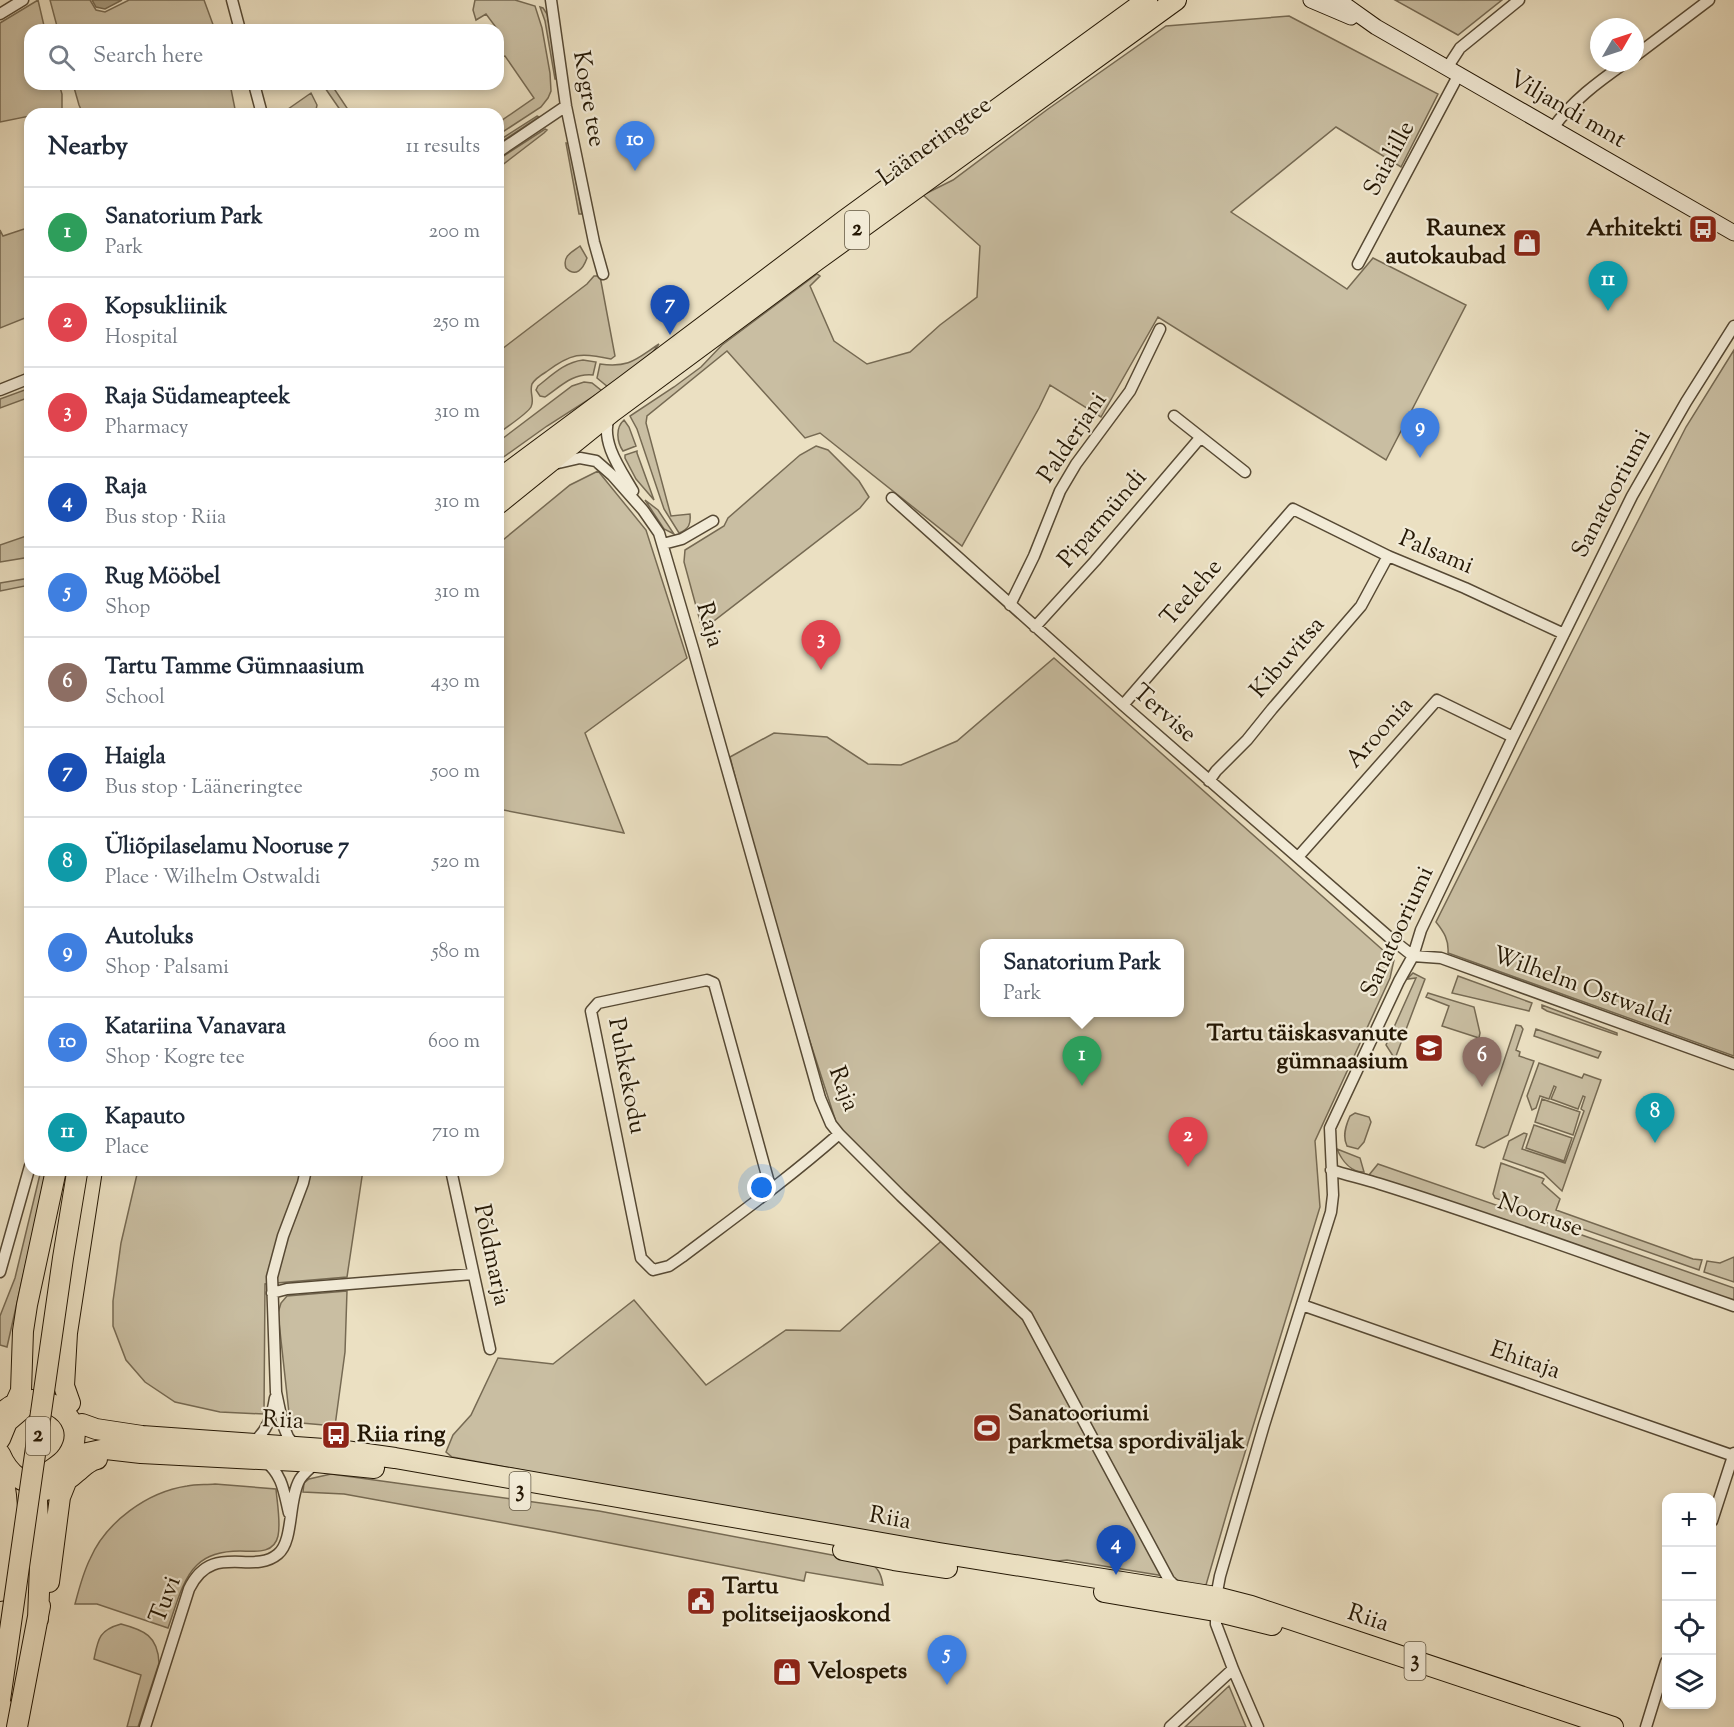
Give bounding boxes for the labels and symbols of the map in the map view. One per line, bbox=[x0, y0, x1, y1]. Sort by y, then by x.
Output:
north arrow bbox=[1590, 18, 1644, 72]
street label: Kogre tee bbox=[563, 48, 613, 150]
street label: Viljandi mnt bbox=[1502, 63, 1632, 157]
street label: Lääneringtee bbox=[871, 89, 999, 195]
street label: Saialille bbox=[1356, 115, 1424, 203]
pin: 10 bbox=[616, 122, 654, 171]
road number: 2 bbox=[845, 211, 869, 249]
place label: Raunex autokaubad bbox=[1385, 212, 1506, 274]
place label: Arhitekti bbox=[1586, 212, 1682, 246]
bus stop icon: Arhitekti bbox=[1687, 213, 1719, 245]
shop icon: Raunex autokaubad bbox=[1511, 227, 1543, 259]
pin: 11 bbox=[1588, 262, 1628, 311]
pin: 7 bbox=[650, 286, 690, 335]
street label: Palderjani bbox=[1030, 386, 1116, 490]
pin: 9 bbox=[1400, 408, 1440, 458]
street label: Sanatooriumi bbox=[1564, 424, 1660, 564]
street label: Piparmündi bbox=[1051, 462, 1156, 576]
street label: Palsami bbox=[1393, 522, 1479, 584]
street label: Teelehe bbox=[1153, 552, 1231, 634]
street label: Raja bbox=[686, 598, 732, 652]
street label: Kibuvitsa bbox=[1243, 610, 1333, 706]
pin: 3 bbox=[802, 620, 840, 670]
street label: Tervise bbox=[1125, 677, 1203, 751]
street label: Aroonia bbox=[1338, 690, 1422, 776]
street label: Sanatooriumi bbox=[1353, 861, 1443, 1003]
street label: Wilhelm Ostwaldi bbox=[1487, 939, 1677, 1035]
street label: Puhkekodu bbox=[598, 1015, 654, 1137]
place label: Tartu täiskasvanute gümnaasium bbox=[1206, 1017, 1408, 1079]
school or university icon: Tartu täiskasvanute gümnaasium bbox=[1413, 1032, 1445, 1064]
pin: 1 bbox=[1062, 1036, 1102, 1086]
pin: 6 bbox=[1462, 1038, 1502, 1087]
street label: Raja bbox=[819, 1062, 867, 1116]
pin: 8 bbox=[1636, 1094, 1674, 1143]
pin: 2 bbox=[1168, 1118, 1208, 1167]
your location bbox=[747, 1173, 776, 1202]
street label: Nooruse bbox=[1493, 1186, 1587, 1246]
street label: Põldmarja bbox=[464, 1201, 518, 1309]
street label: Ehitaja bbox=[1485, 1333, 1565, 1389]
place label: Sanatooriumi parkmetsa spordiväljak bbox=[1008, 1397, 1246, 1459]
street label: Riia bbox=[261, 1403, 305, 1439]
sports icon: Sanatooriumi parkmetsa spordiväljak bbox=[971, 1412, 1003, 1444]
road number: 2 bbox=[26, 1417, 50, 1455]
place label: Riia ring bbox=[357, 1418, 446, 1452]
bus stop icon: Riia ring bbox=[320, 1419, 352, 1451]
road number: 3 bbox=[510, 1472, 530, 1510]
street label: Riia bbox=[866, 1499, 914, 1539]
pin: 4 bbox=[1096, 1526, 1136, 1575]
place label: Tartu politseijaoskond bbox=[722, 1570, 891, 1632]
street label: Tuvi bbox=[142, 1571, 191, 1628]
public building icon: Tartu politseijaoskond bbox=[685, 1585, 717, 1617]
street label: Riia bbox=[1343, 1596, 1393, 1642]
pin: 5 bbox=[928, 1636, 966, 1685]
road number: 3 bbox=[1404, 1642, 1426, 1680]
place label: Velospets bbox=[808, 1655, 907, 1689]
shop icon: Velospets bbox=[771, 1656, 803, 1688]

